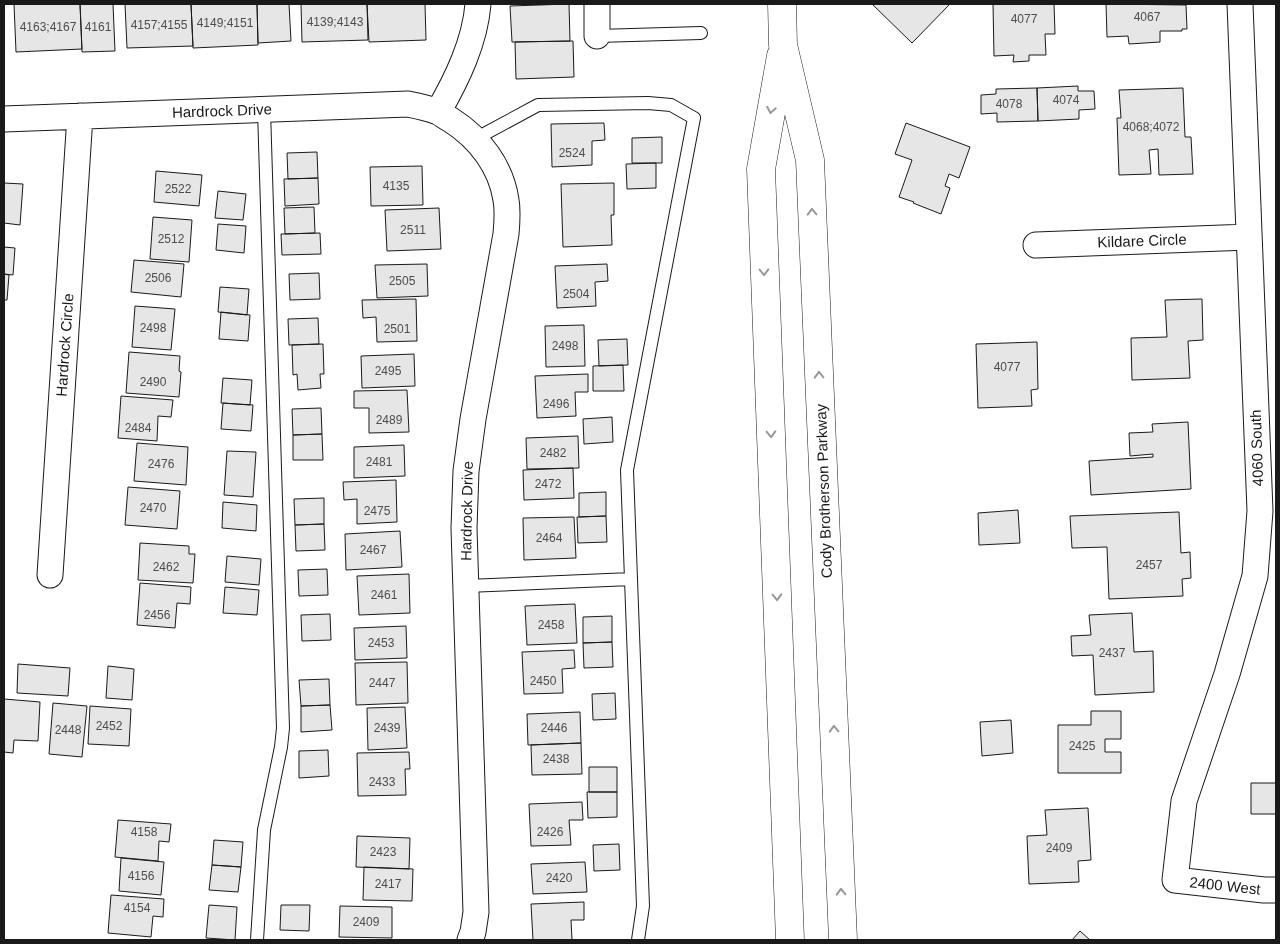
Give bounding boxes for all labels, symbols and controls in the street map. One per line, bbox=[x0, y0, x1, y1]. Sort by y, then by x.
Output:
house number: 4067 bbox=[1134, 10, 1161, 24]
house number: 4077 bbox=[1011, 12, 1038, 26]
house number: 4139;4143 bbox=[307, 15, 364, 29]
house number: 4149;4151 bbox=[197, 16, 254, 30]
house number: 4157;4155 bbox=[131, 18, 188, 32]
house number: 4163;4167 bbox=[20, 20, 77, 34]
house number: 4161 bbox=[85, 20, 112, 34]
house number: 4074 bbox=[1053, 93, 1080, 107]
house number: 4078 bbox=[996, 97, 1023, 111]
street label: Hardrock Drive bbox=[172, 100, 272, 121]
one-way arrow bbox=[767, 106, 777, 115]
house number: 4068;4072 bbox=[1123, 120, 1180, 134]
house number: 2524 bbox=[559, 146, 586, 160]
house number: 4135 bbox=[383, 179, 410, 193]
house number: 2522 bbox=[165, 182, 192, 196]
one-way arrow bbox=[807, 208, 817, 216]
house number: 2511 bbox=[400, 223, 426, 237]
street label: Kildare Circle bbox=[1097, 230, 1187, 251]
house number: 2512 bbox=[158, 232, 185, 246]
one-way arrow bbox=[759, 268, 770, 276]
house number: 2506 bbox=[145, 271, 172, 285]
house number: 2505 bbox=[389, 274, 416, 288]
house number: 2504 bbox=[563, 287, 590, 301]
street label: Hardrock Circle bbox=[52, 293, 77, 397]
house number: 2498 bbox=[140, 321, 167, 335]
house number: 2501 bbox=[384, 322, 411, 336]
house number: 2498 bbox=[552, 339, 579, 353]
house number: 4077 bbox=[994, 360, 1021, 374]
house number: 2495 bbox=[375, 364, 402, 378]
one-way arrow bbox=[813, 370, 824, 378]
house number: 2490 bbox=[140, 375, 167, 389]
house number: 2496 bbox=[543, 397, 570, 411]
street label: Cody Brotherson Parkway bbox=[812, 403, 835, 578]
street label: 4060 South bbox=[1247, 409, 1266, 487]
house number: 2489 bbox=[376, 413, 403, 427]
house number: 2484 bbox=[125, 421, 152, 435]
one-way arrow bbox=[765, 430, 776, 438]
house number: 2482 bbox=[540, 446, 567, 460]
house number: 2481 bbox=[366, 455, 393, 469]
house number: 2476 bbox=[148, 457, 175, 471]
street label: Hardrock Drive bbox=[457, 461, 476, 561]
house number: 2472 bbox=[535, 477, 562, 491]
house number: 2470 bbox=[140, 501, 167, 515]
house number: 2475 bbox=[364, 504, 391, 518]
house number: 2464 bbox=[536, 531, 563, 545]
house number: 2467 bbox=[360, 543, 387, 557]
house number: 2457 bbox=[1136, 558, 1163, 572]
house number: 2462 bbox=[153, 560, 180, 574]
house number: 2461 bbox=[371, 588, 398, 602]
one-way arrow bbox=[771, 593, 782, 601]
house number: 2456 bbox=[144, 608, 171, 622]
house number: 2458 bbox=[538, 618, 565, 632]
house number: 2453 bbox=[368, 636, 395, 650]
house number: 2437 bbox=[1099, 646, 1126, 660]
house number: 2450 bbox=[530, 674, 557, 688]
house number: 2447 bbox=[369, 676, 396, 690]
house number: 2452 bbox=[96, 719, 123, 733]
house number: 2439 bbox=[374, 721, 401, 735]
house number: 2446 bbox=[541, 721, 568, 735]
house number: 2448 bbox=[55, 723, 82, 737]
one-way arrow bbox=[829, 725, 839, 732]
house number: 2425 bbox=[1069, 739, 1096, 753]
house number: 2438 bbox=[543, 752, 570, 766]
house number: 2433 bbox=[369, 775, 396, 789]
house number: 4158 bbox=[131, 825, 158, 839]
house number: 2426 bbox=[537, 825, 564, 839]
house number: 2409 bbox=[1046, 841, 1073, 855]
house number: 2423 bbox=[370, 845, 397, 859]
house number: 4156 bbox=[128, 869, 155, 883]
house number: 2420 bbox=[546, 871, 573, 885]
street label: 2400 West bbox=[1189, 873, 1262, 898]
house number: 2417 bbox=[375, 877, 402, 891]
one-way arrow bbox=[836, 887, 846, 895]
house number: 4154 bbox=[124, 901, 151, 915]
house number: 2409 bbox=[353, 915, 380, 929]

